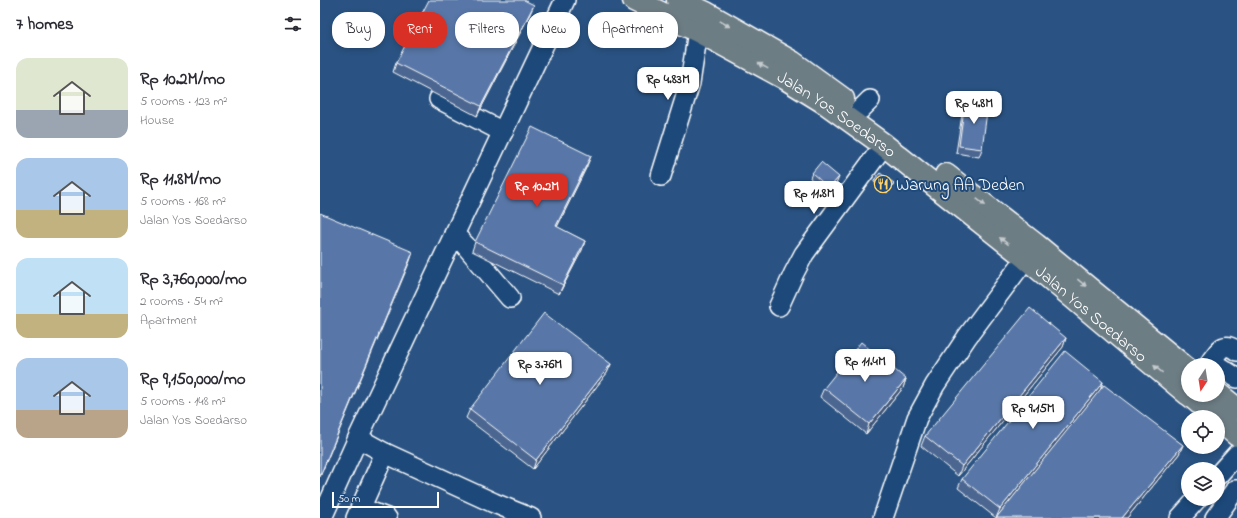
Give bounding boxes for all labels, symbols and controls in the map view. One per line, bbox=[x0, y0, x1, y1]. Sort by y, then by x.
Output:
text: 7 homes bbox=[16, 12, 74, 37]
chip: Buy bbox=[332, 12, 385, 48]
chip: Rent bbox=[393, 12, 447, 48]
chip: Filters bbox=[455, 12, 519, 48]
chip: New bbox=[527, 12, 580, 48]
chip: Apartment bbox=[588, 12, 678, 48]
icon: filters bbox=[282, 13, 304, 35]
one-way arrow bbox=[719, 21, 731, 28]
one-way arrow bbox=[758, 63, 769, 70]
street label: Jalan Yos Soedarso bbox=[772, 65, 902, 164]
text: Rp 10.2M/mo bbox=[140, 67, 225, 92]
pin: Rp 4.83M bbox=[627, 67, 709, 101]
text: Rp 4.83M bbox=[646, 70, 690, 89]
icon: home bbox=[48, 74, 96, 122]
pin: Rp 4.8M bbox=[937, 91, 1011, 125]
text: 5 rooms · 123 m² bbox=[140, 92, 227, 111]
text: Rp 4.8M bbox=[955, 94, 993, 113]
text: House bbox=[140, 111, 174, 130]
text: Rp 11.8M/mo bbox=[140, 167, 221, 192]
place label: Warung AA Deden bbox=[896, 173, 1024, 200]
icon: home bbox=[48, 174, 96, 222]
pin: Rp 10.2M bbox=[496, 174, 578, 208]
restaurant icon: Warung AA Deden bbox=[873, 174, 893, 194]
text: Rp 10.2M bbox=[515, 177, 559, 196]
pin: Rp 11.8M bbox=[773, 181, 855, 215]
text: Rp 11.8M bbox=[793, 184, 835, 203]
text: 5 rooms · 168 m² bbox=[140, 192, 226, 211]
one-way arrow bbox=[975, 198, 986, 207]
text: Jalan Yos Soedarso bbox=[140, 211, 247, 230]
one-way arrow bbox=[999, 236, 1010, 245]
street label: Jalan Yos Soedarso bbox=[1029, 260, 1153, 369]
text: Rp 3,760,000/mo bbox=[140, 267, 247, 292]
icon: home bbox=[48, 274, 96, 322]
one-way arrow bbox=[1077, 279, 1088, 288]
text: 2 rooms · 54 m² bbox=[140, 292, 223, 311]
text: Apartment bbox=[140, 311, 197, 330]
pin: Rp 11.4M bbox=[824, 349, 906, 383]
pin: Rp 3.76M bbox=[499, 352, 581, 386]
text: Rp 11.4M bbox=[844, 352, 886, 371]
text: Rp 3.76M bbox=[518, 355, 562, 374]
north arrow bbox=[1181, 358, 1225, 402]
map controls bbox=[1181, 358, 1225, 506]
one-way arrow bbox=[1153, 364, 1164, 373]
text: Rp 9,150,000/mo bbox=[140, 367, 246, 392]
icon: home bbox=[48, 374, 96, 422]
text: 5 rooms · 148 m² bbox=[140, 392, 226, 411]
pin: Rp 9.15M bbox=[992, 396, 1074, 430]
text: Rp 9.15M bbox=[1011, 399, 1055, 418]
button: locate bbox=[1181, 410, 1225, 454]
text: Jalan Yos Soedarso bbox=[140, 411, 247, 430]
button: layers bbox=[1181, 462, 1225, 506]
scale bar bbox=[332, 490, 439, 509]
text: 50 m bbox=[338, 491, 360, 507]

